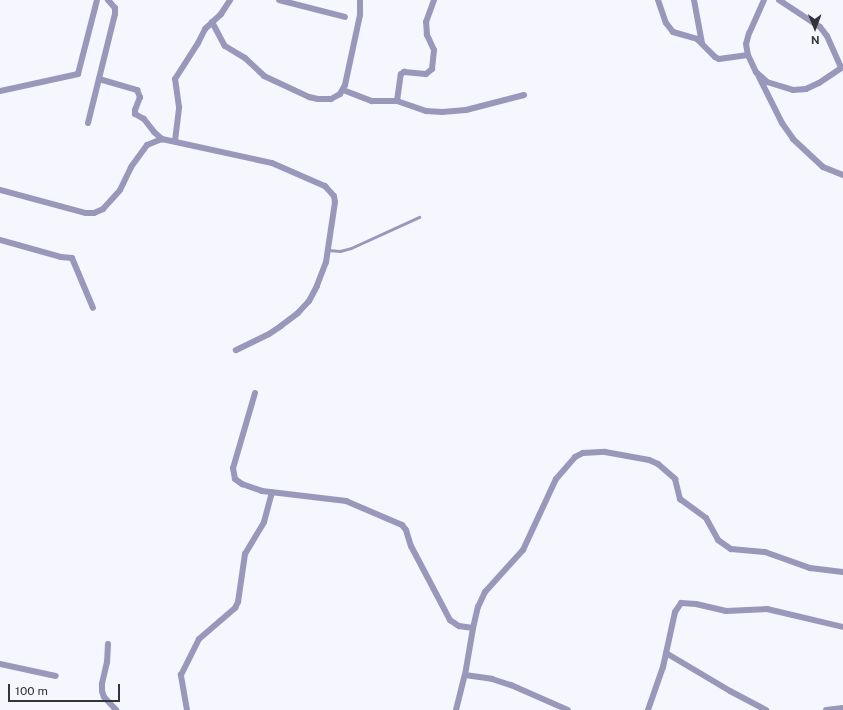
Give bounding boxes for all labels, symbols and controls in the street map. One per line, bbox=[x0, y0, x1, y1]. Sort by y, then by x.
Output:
north arrow bbox=[795, 8, 835, 48]
text: N bbox=[811, 34, 820, 46]
scale bar bbox=[10, 676, 122, 702]
text: 100 m bbox=[15, 684, 48, 698]

